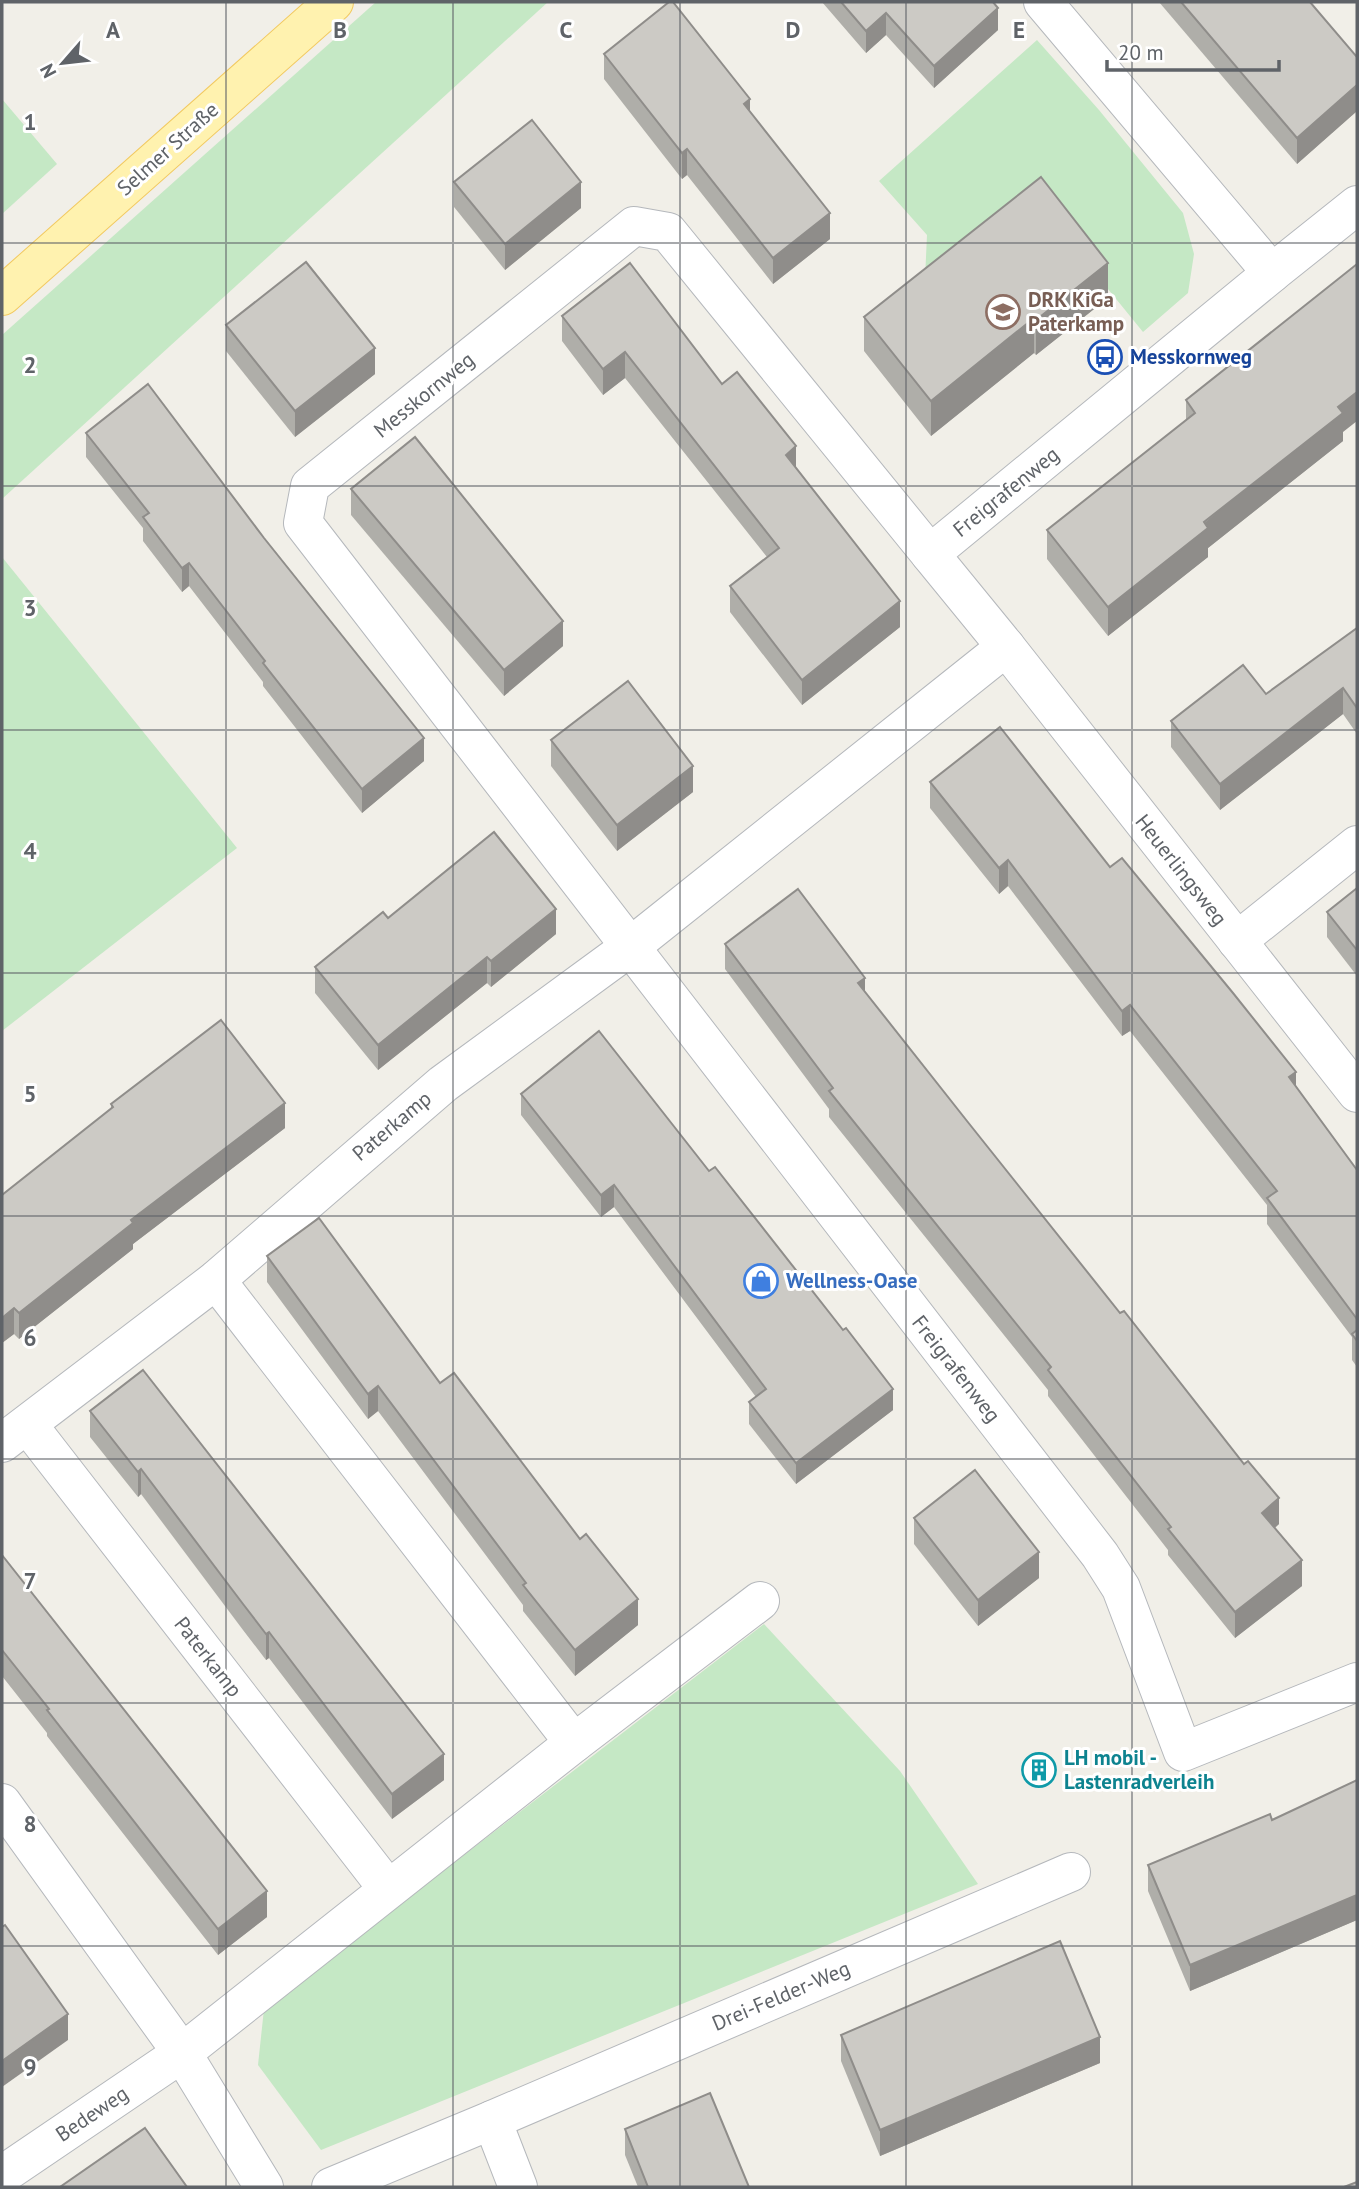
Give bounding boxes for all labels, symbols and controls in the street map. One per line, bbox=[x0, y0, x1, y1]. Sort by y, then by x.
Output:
text: A bbox=[106, 15, 120, 44]
text: B bbox=[333, 15, 347, 44]
text: C bbox=[560, 15, 573, 44]
text: D bbox=[786, 15, 800, 44]
text: E bbox=[1013, 15, 1025, 44]
north arrow bbox=[28, 28, 98, 98]
scale bar bbox=[1107, 28, 1278, 72]
text: 20 m bbox=[1118, 39, 1164, 66]
text: N bbox=[34, 60, 62, 82]
street label: Selmer Straße bbox=[111, 96, 224, 201]
text: 1 bbox=[23, 107, 37, 136]
place label: DRK KiGa Paterkamp bbox=[1028, 286, 1124, 337]
school or university icon: DRK KiGa Paterkamp bbox=[984, 293, 1022, 331]
bus stop icon: Messkornweg bbox=[1086, 338, 1124, 376]
place label: Messkornweg bbox=[1130, 343, 1252, 370]
street label: Messkornweg bbox=[368, 346, 479, 443]
text: 2 bbox=[23, 350, 37, 379]
street label: Freigrafenweg bbox=[947, 441, 1064, 543]
text: 3 bbox=[23, 593, 37, 622]
street label: Heuerlingsweg bbox=[1129, 809, 1233, 931]
text: 4 bbox=[23, 836, 37, 865]
text: 5 bbox=[23, 1079, 37, 1108]
street label: Paterkamp bbox=[347, 1085, 437, 1166]
shop icon: Wellness-Oase bbox=[742, 1262, 780, 1300]
place label: Wellness-Oase bbox=[786, 1267, 917, 1294]
street label: Freigrafenweg bbox=[906, 1310, 1007, 1428]
text: 6 bbox=[23, 1323, 37, 1352]
text: 7 bbox=[23, 1566, 37, 1595]
street label: Paterkamp bbox=[169, 1611, 248, 1702]
place label: LH mobil - Lastenradverleih bbox=[1064, 1744, 1214, 1795]
building icon: LH mobil - Lastenradverleih bbox=[1020, 1751, 1058, 1789]
text: 8 bbox=[23, 1809, 37, 1838]
street label: Drei-Felder-Weg bbox=[708, 1954, 854, 2037]
text: 9 bbox=[23, 2052, 37, 2081]
street label: Bedeweg bbox=[50, 2080, 133, 2148]

